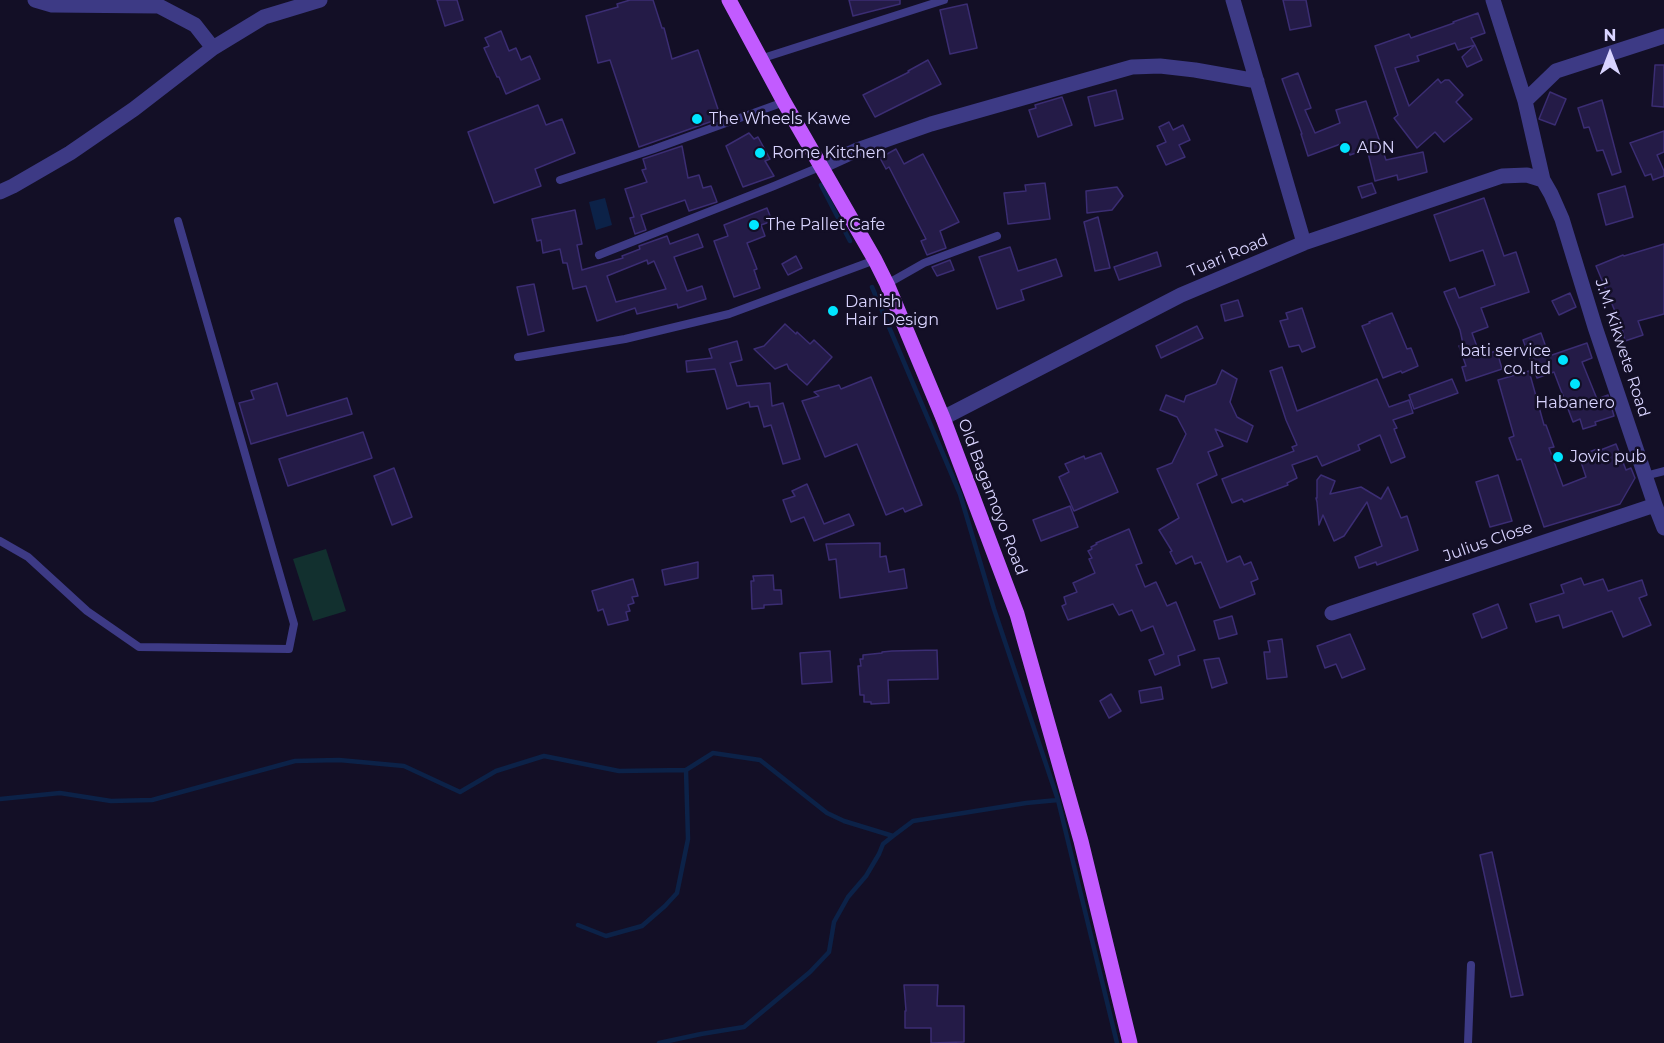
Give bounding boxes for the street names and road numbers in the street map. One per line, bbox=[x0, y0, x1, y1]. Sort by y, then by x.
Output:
street label: Tuari Road bbox=[1185, 230, 1271, 282]
street label: J.M. Kikwete Road bbox=[1591, 276, 1653, 420]
street label: Old Bagamoyo Road bbox=[953, 416, 1031, 578]
street label: Julius Close bbox=[1441, 518, 1535, 566]

